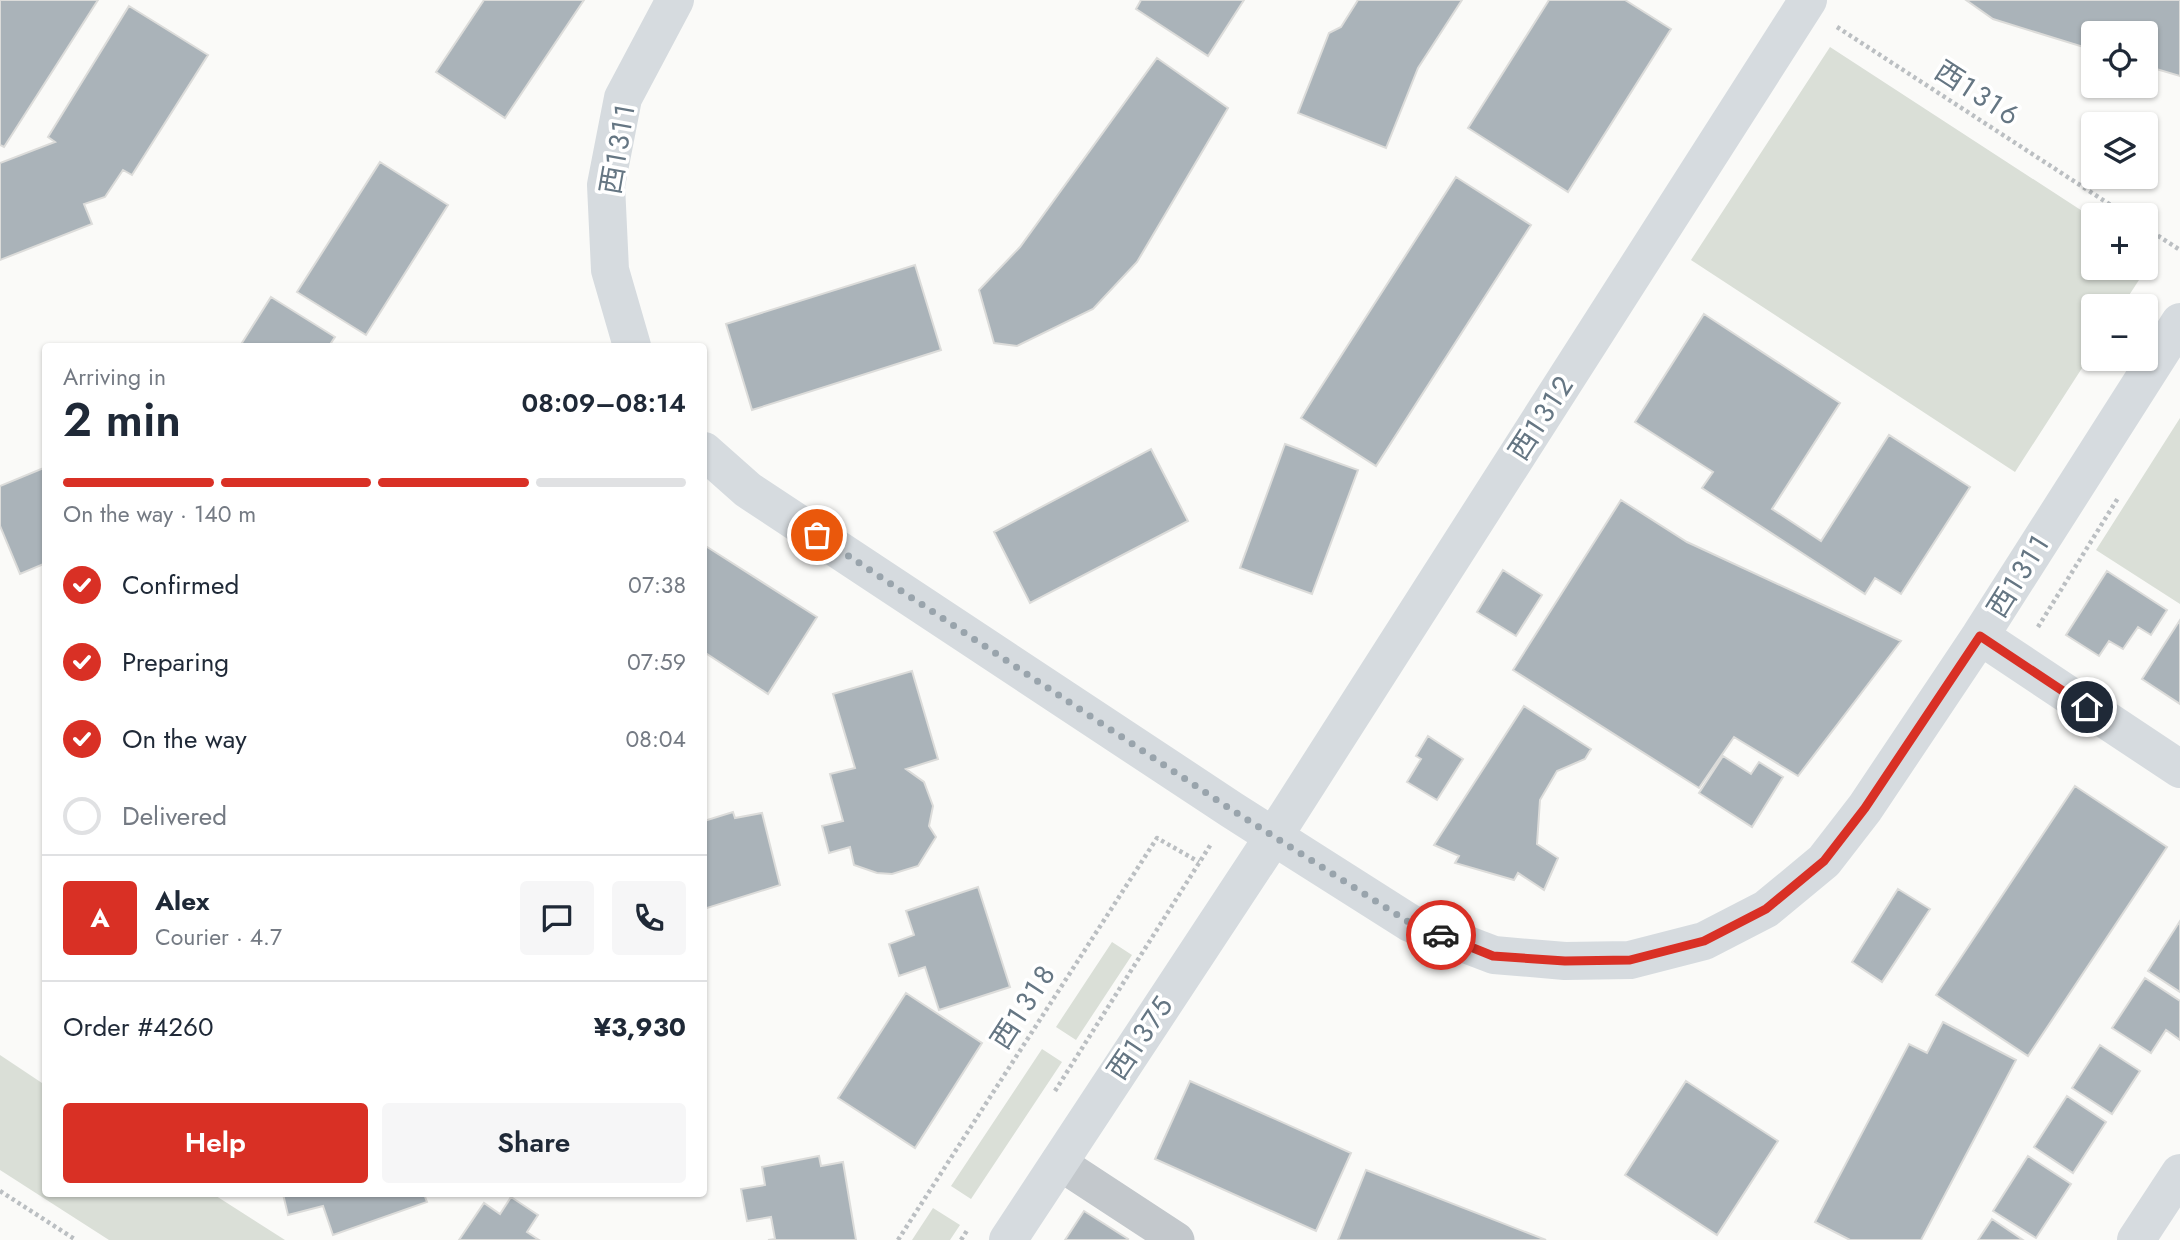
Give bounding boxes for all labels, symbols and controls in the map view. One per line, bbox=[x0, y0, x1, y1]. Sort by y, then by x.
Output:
map controls bbox=[2081, 21, 2158, 371]
button: locate bbox=[2081, 21, 2158, 98]
street label: 西１３１６ bbox=[1927, 50, 2027, 136]
street label: 西１３１１ bbox=[590, 99, 646, 197]
button: layers bbox=[2081, 112, 2158, 189]
button: + bbox=[2081, 203, 2158, 280]
button: − bbox=[2081, 294, 2158, 371]
text: Arriving in bbox=[63, 360, 166, 394]
street label: 西１３１２ bbox=[1498, 368, 1584, 468]
text: 08:09–08:14 bbox=[522, 384, 686, 422]
text: 2 min bbox=[63, 387, 181, 453]
text: On the way · 140 m bbox=[63, 497, 256, 531]
pin bbox=[787, 505, 847, 565]
icon: bag bbox=[798, 516, 836, 554]
street label: 西１３１１ bbox=[1977, 525, 2061, 625]
icon: check bbox=[63, 566, 101, 604]
text: Confirmed bbox=[122, 566, 239, 604]
text: 07:38 bbox=[628, 568, 686, 602]
icon: check bbox=[63, 643, 101, 681]
text: Preparing bbox=[122, 643, 229, 681]
text: 07:59 bbox=[627, 645, 686, 679]
pin bbox=[2057, 677, 2117, 737]
icon: home bbox=[2068, 688, 2106, 726]
icon: check bbox=[63, 720, 101, 758]
text: On the way bbox=[122, 720, 247, 758]
text: 08:04 bbox=[626, 722, 686, 756]
text: Delivered bbox=[122, 797, 227, 835]
button: chat bbox=[520, 881, 594, 955]
button: phone bbox=[612, 881, 686, 955]
text: Alex bbox=[155, 882, 209, 920]
text: A bbox=[90, 899, 110, 937]
courier bbox=[1406, 900, 1476, 970]
icon: car bbox=[1422, 916, 1460, 954]
text: Courier · 4.7 bbox=[155, 920, 282, 954]
street label: 西１３１８ bbox=[980, 957, 1066, 1057]
street label: 西１３７５ bbox=[1097, 988, 1183, 1088]
text: Order #4260 bbox=[63, 1008, 214, 1046]
text: ¥3,930 bbox=[594, 1008, 686, 1046]
button: Help bbox=[63, 1103, 368, 1183]
button: Share bbox=[382, 1103, 686, 1183]

